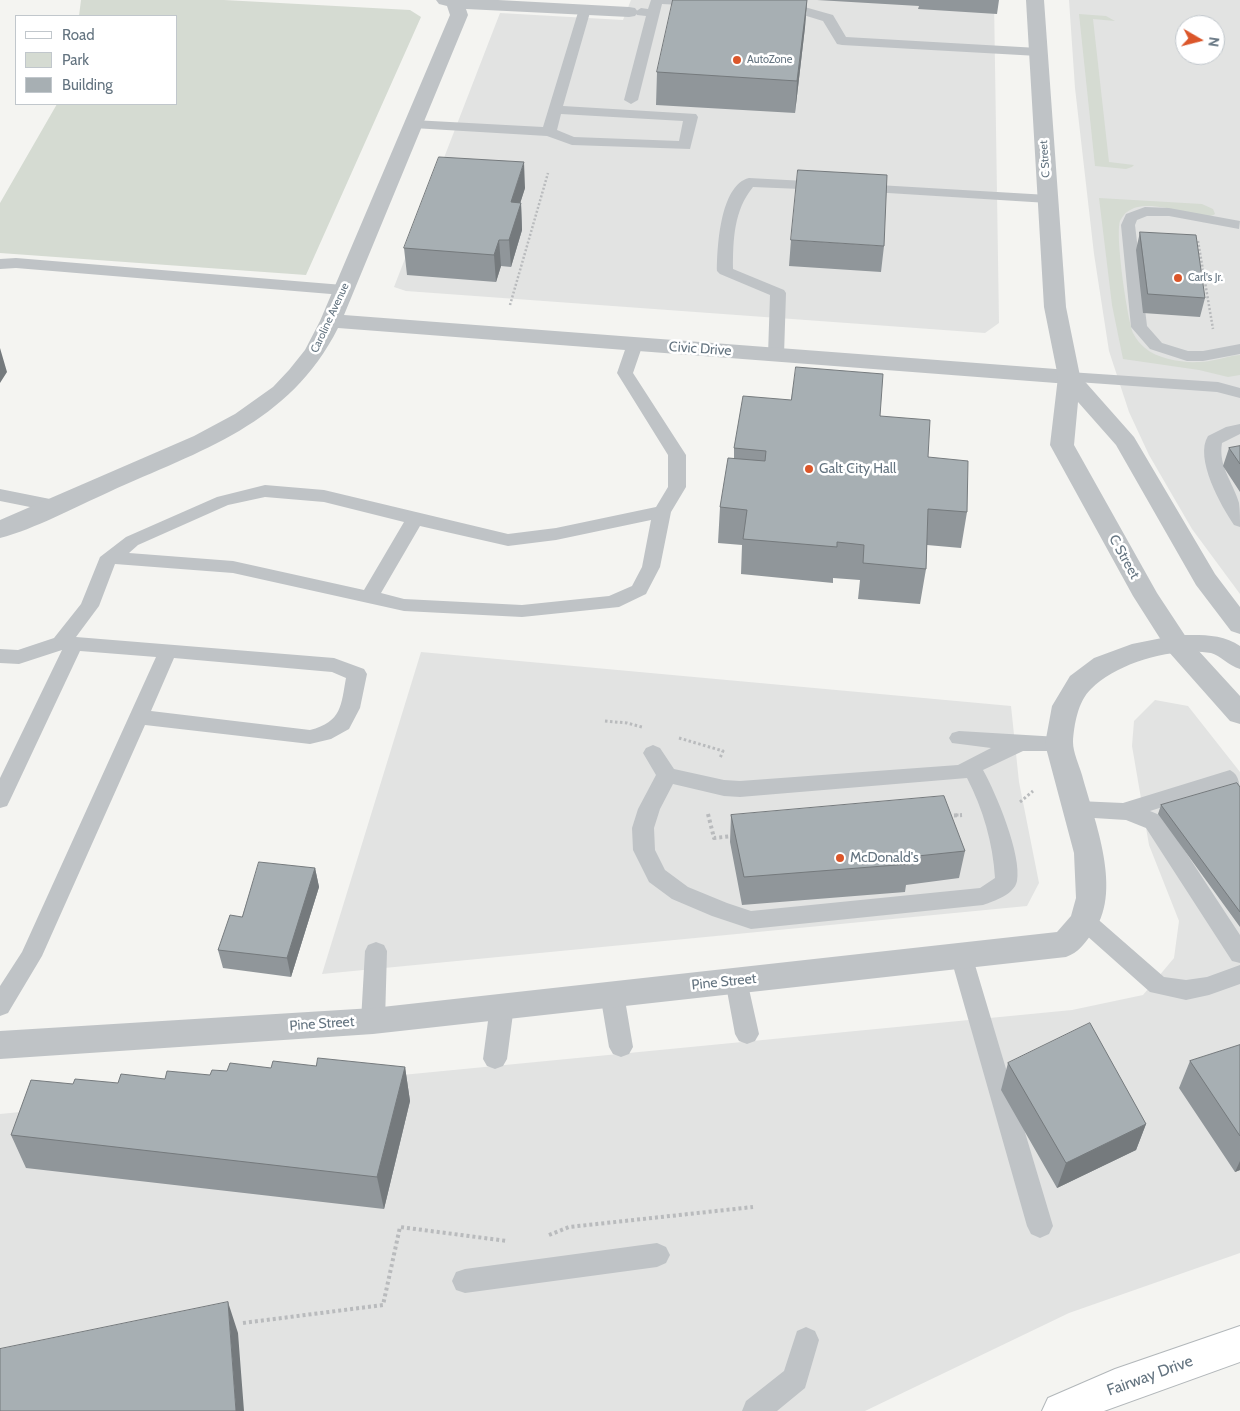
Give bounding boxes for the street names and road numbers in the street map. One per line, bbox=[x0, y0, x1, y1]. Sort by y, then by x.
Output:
street label: C Street bbox=[1037, 140, 1053, 178]
street label: Caroline Avenue bbox=[308, 281, 352, 355]
street label: Civic Drive bbox=[668, 338, 732, 360]
street label: C Street bbox=[1105, 532, 1143, 582]
street label: Pine Street bbox=[691, 970, 757, 994]
street label: Pine Street bbox=[289, 1013, 355, 1035]
street label: Fairway Drive bbox=[1104, 1352, 1196, 1400]

